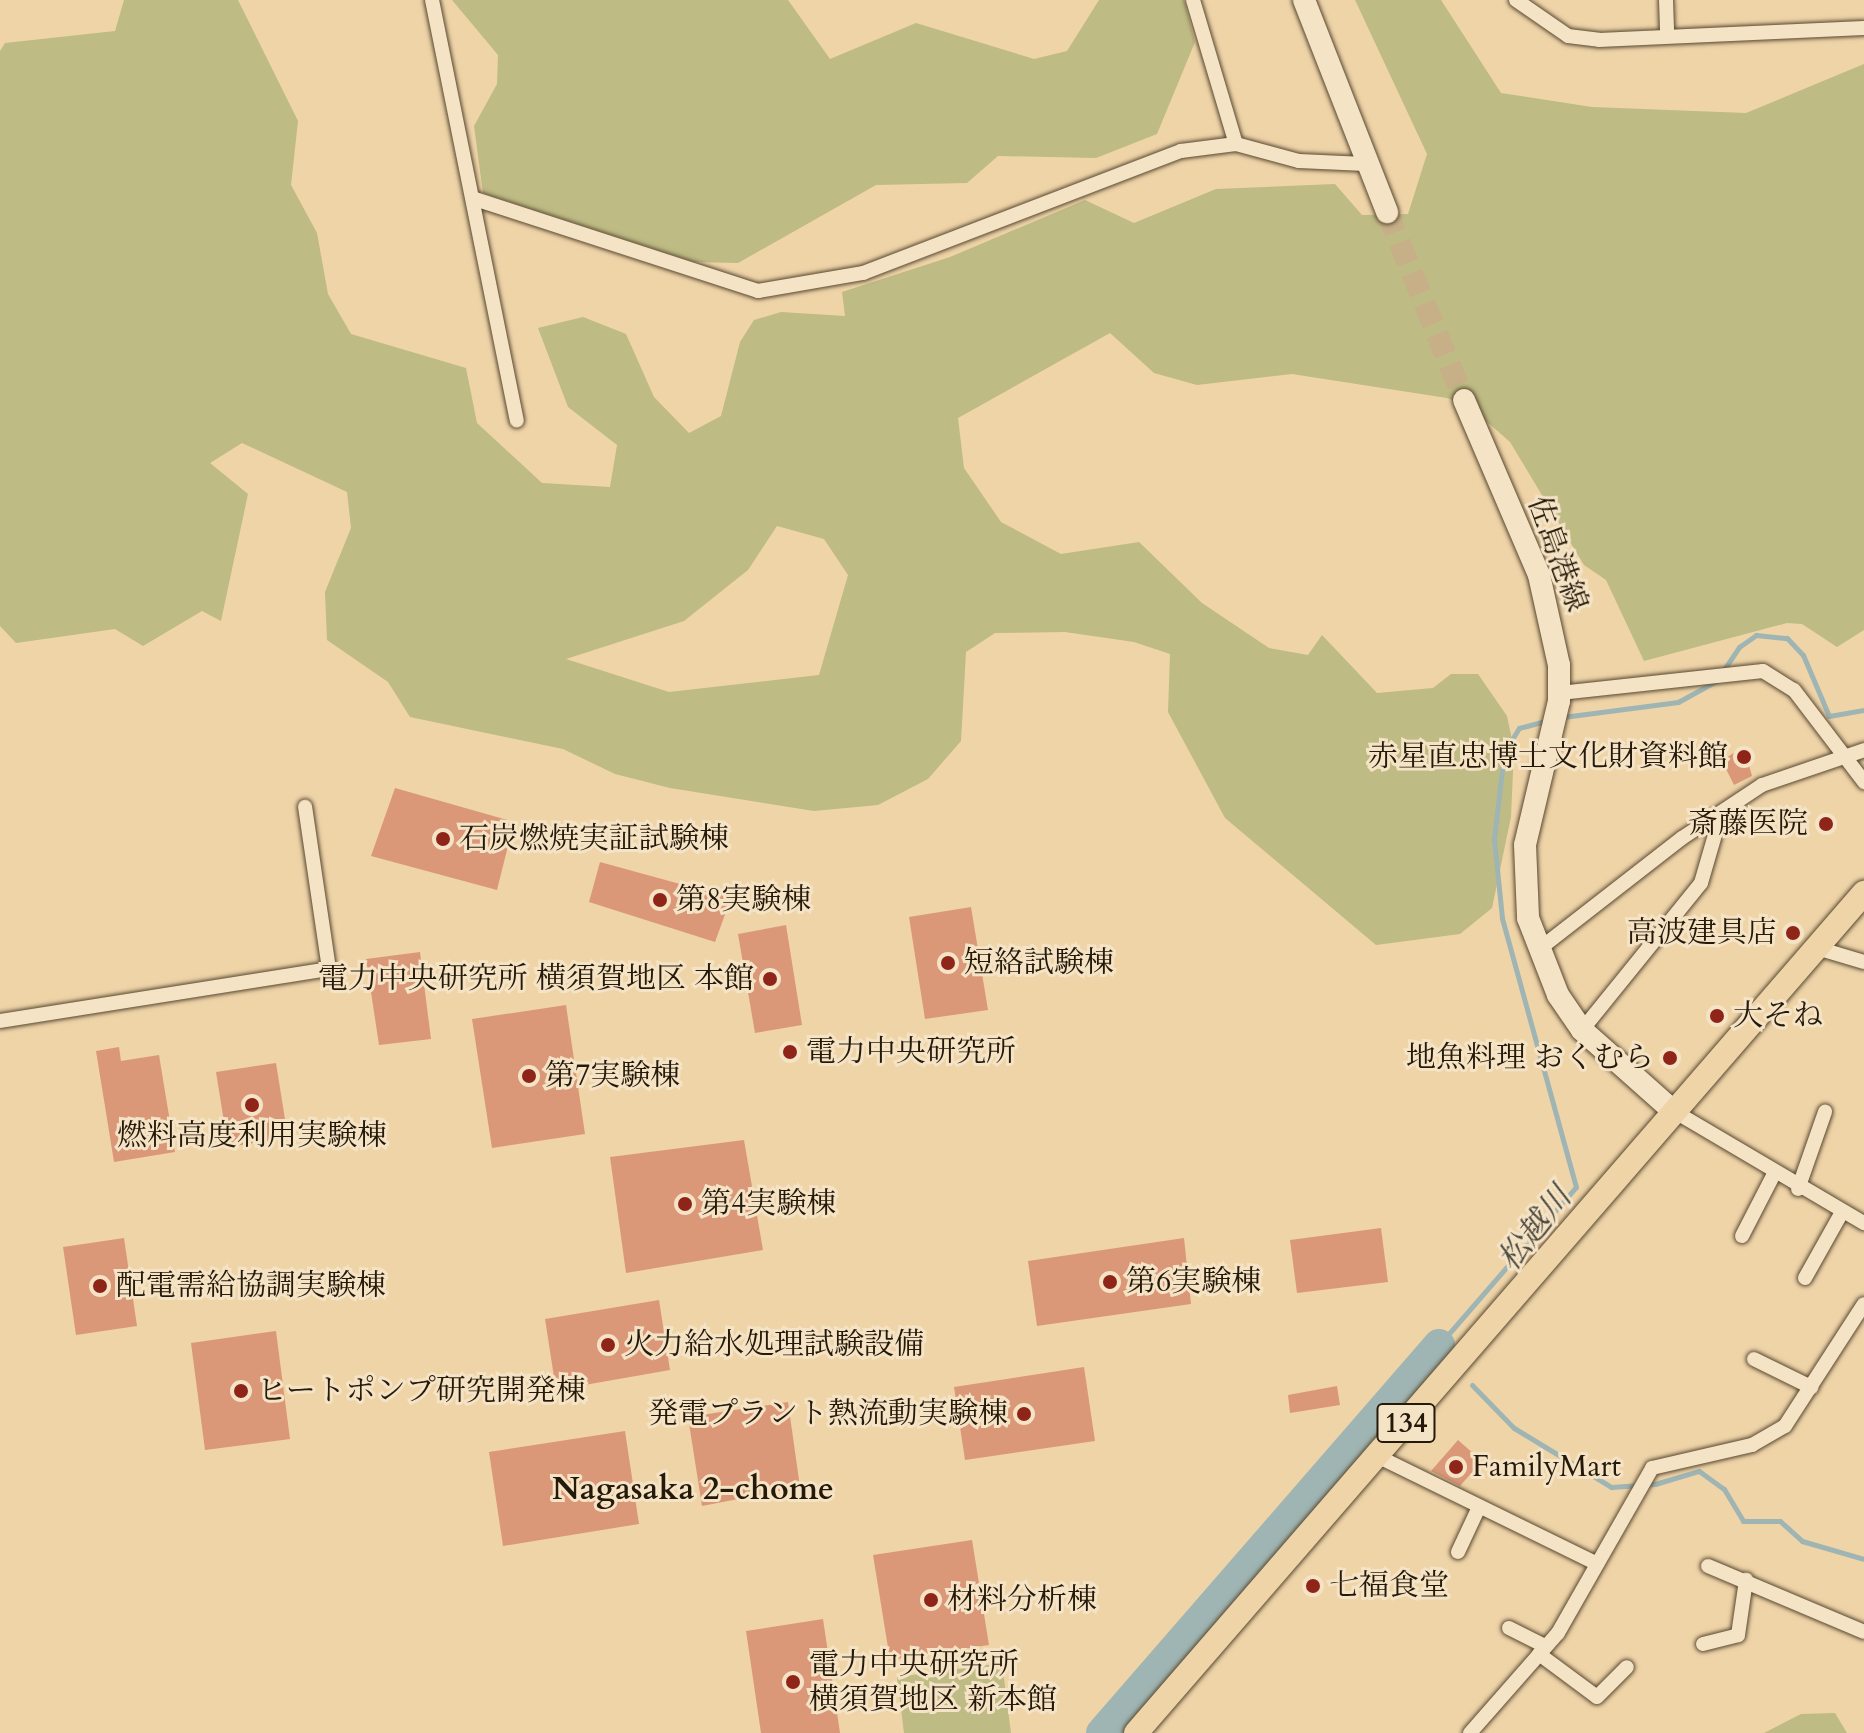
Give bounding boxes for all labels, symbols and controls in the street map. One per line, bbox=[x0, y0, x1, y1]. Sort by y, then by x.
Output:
street label: 佐島港線 bbox=[1520, 491, 1594, 617]
place label: 赤星直忠博士文化財資料館 bbox=[1368, 739, 1728, 775]
marker: 赤星直忠博士文化財資料館 bbox=[1735, 748, 1753, 766]
place label: 斎藤医院 bbox=[1688, 806, 1808, 842]
marker: 斎藤医院 bbox=[1815, 813, 1837, 835]
place label: 石炭燃焼実証試験棟 bbox=[459, 821, 729, 857]
marker: 石炭燃焼実証試験棟 bbox=[434, 830, 452, 848]
place label: 第8実験棟 bbox=[676, 882, 811, 918]
marker: 第8実験棟 bbox=[651, 891, 669, 909]
place label: 高波建具店 bbox=[1627, 915, 1777, 951]
marker: 高波建具店 bbox=[1784, 924, 1802, 942]
place label: 短絡試験棟 bbox=[964, 945, 1114, 981]
marker: 短絡試験棟 bbox=[939, 954, 957, 972]
place label: 電力中央研究所 横須賀地区 本館 bbox=[318, 961, 754, 997]
marker: 電力中央研究所 横須賀地区 本館 bbox=[761, 970, 779, 988]
place label: 大そね bbox=[1733, 998, 1823, 1034]
marker: 大そね bbox=[1708, 1007, 1726, 1025]
place label: 電力中央研究所 bbox=[806, 1034, 1016, 1070]
place label: 地魚料理 おくむら bbox=[1406, 1040, 1654, 1076]
marker: 電力中央研究所 bbox=[781, 1043, 799, 1061]
marker: 地魚料理 おくむら bbox=[1661, 1049, 1679, 1067]
place label: 第7実験棟 bbox=[545, 1058, 680, 1094]
marker: 第7実験棟 bbox=[520, 1067, 538, 1085]
marker: 燃料高度利用実験棟 bbox=[243, 1096, 261, 1114]
place label: 燃料高度利用実験棟 bbox=[117, 1118, 387, 1154]
water label: 松越川 bbox=[1490, 1179, 1580, 1279]
place label: 第4実験棟 bbox=[701, 1186, 836, 1222]
marker: 第4実験棟 bbox=[676, 1195, 694, 1213]
place label: 第6実験棟 bbox=[1126, 1264, 1261, 1300]
place label: 配電需給協調実験棟 bbox=[116, 1268, 386, 1304]
marker: 第6実験棟 bbox=[1101, 1273, 1119, 1291]
marker: 配電需給協調実験棟 bbox=[91, 1277, 109, 1295]
place label: 火力給水処理試験設備 bbox=[624, 1327, 924, 1363]
marker: 火力給水処理試験設備 bbox=[599, 1336, 617, 1354]
place label: ヒートポンプ研究開発棟 bbox=[257, 1373, 586, 1409]
marker: ヒートポンプ研究開発棟 bbox=[232, 1382, 250, 1400]
place label: 発電プラント熱流動実験棟 bbox=[648, 1396, 1008, 1432]
road number: 134 bbox=[1376, 1399, 1436, 1447]
marker: 発電プラント熱流動実験棟 bbox=[1015, 1405, 1033, 1423]
place label: FamilyMart bbox=[1472, 1449, 1621, 1485]
marker: FamilyMart bbox=[1447, 1458, 1465, 1476]
district label: Nagasaka 2-chome bbox=[552, 1470, 834, 1508]
place label: 七福食堂 bbox=[1329, 1568, 1449, 1604]
marker: 七福食堂 bbox=[1304, 1577, 1322, 1595]
place label: 材料分析棟 bbox=[947, 1582, 1097, 1618]
marker: 材料分析棟 bbox=[922, 1591, 940, 1609]
place label: 電力中央研究所 横須賀地区 新本館 bbox=[809, 1647, 1057, 1718]
marker: 電力中央研究所 横須賀地区 新本館 bbox=[784, 1673, 802, 1691]

